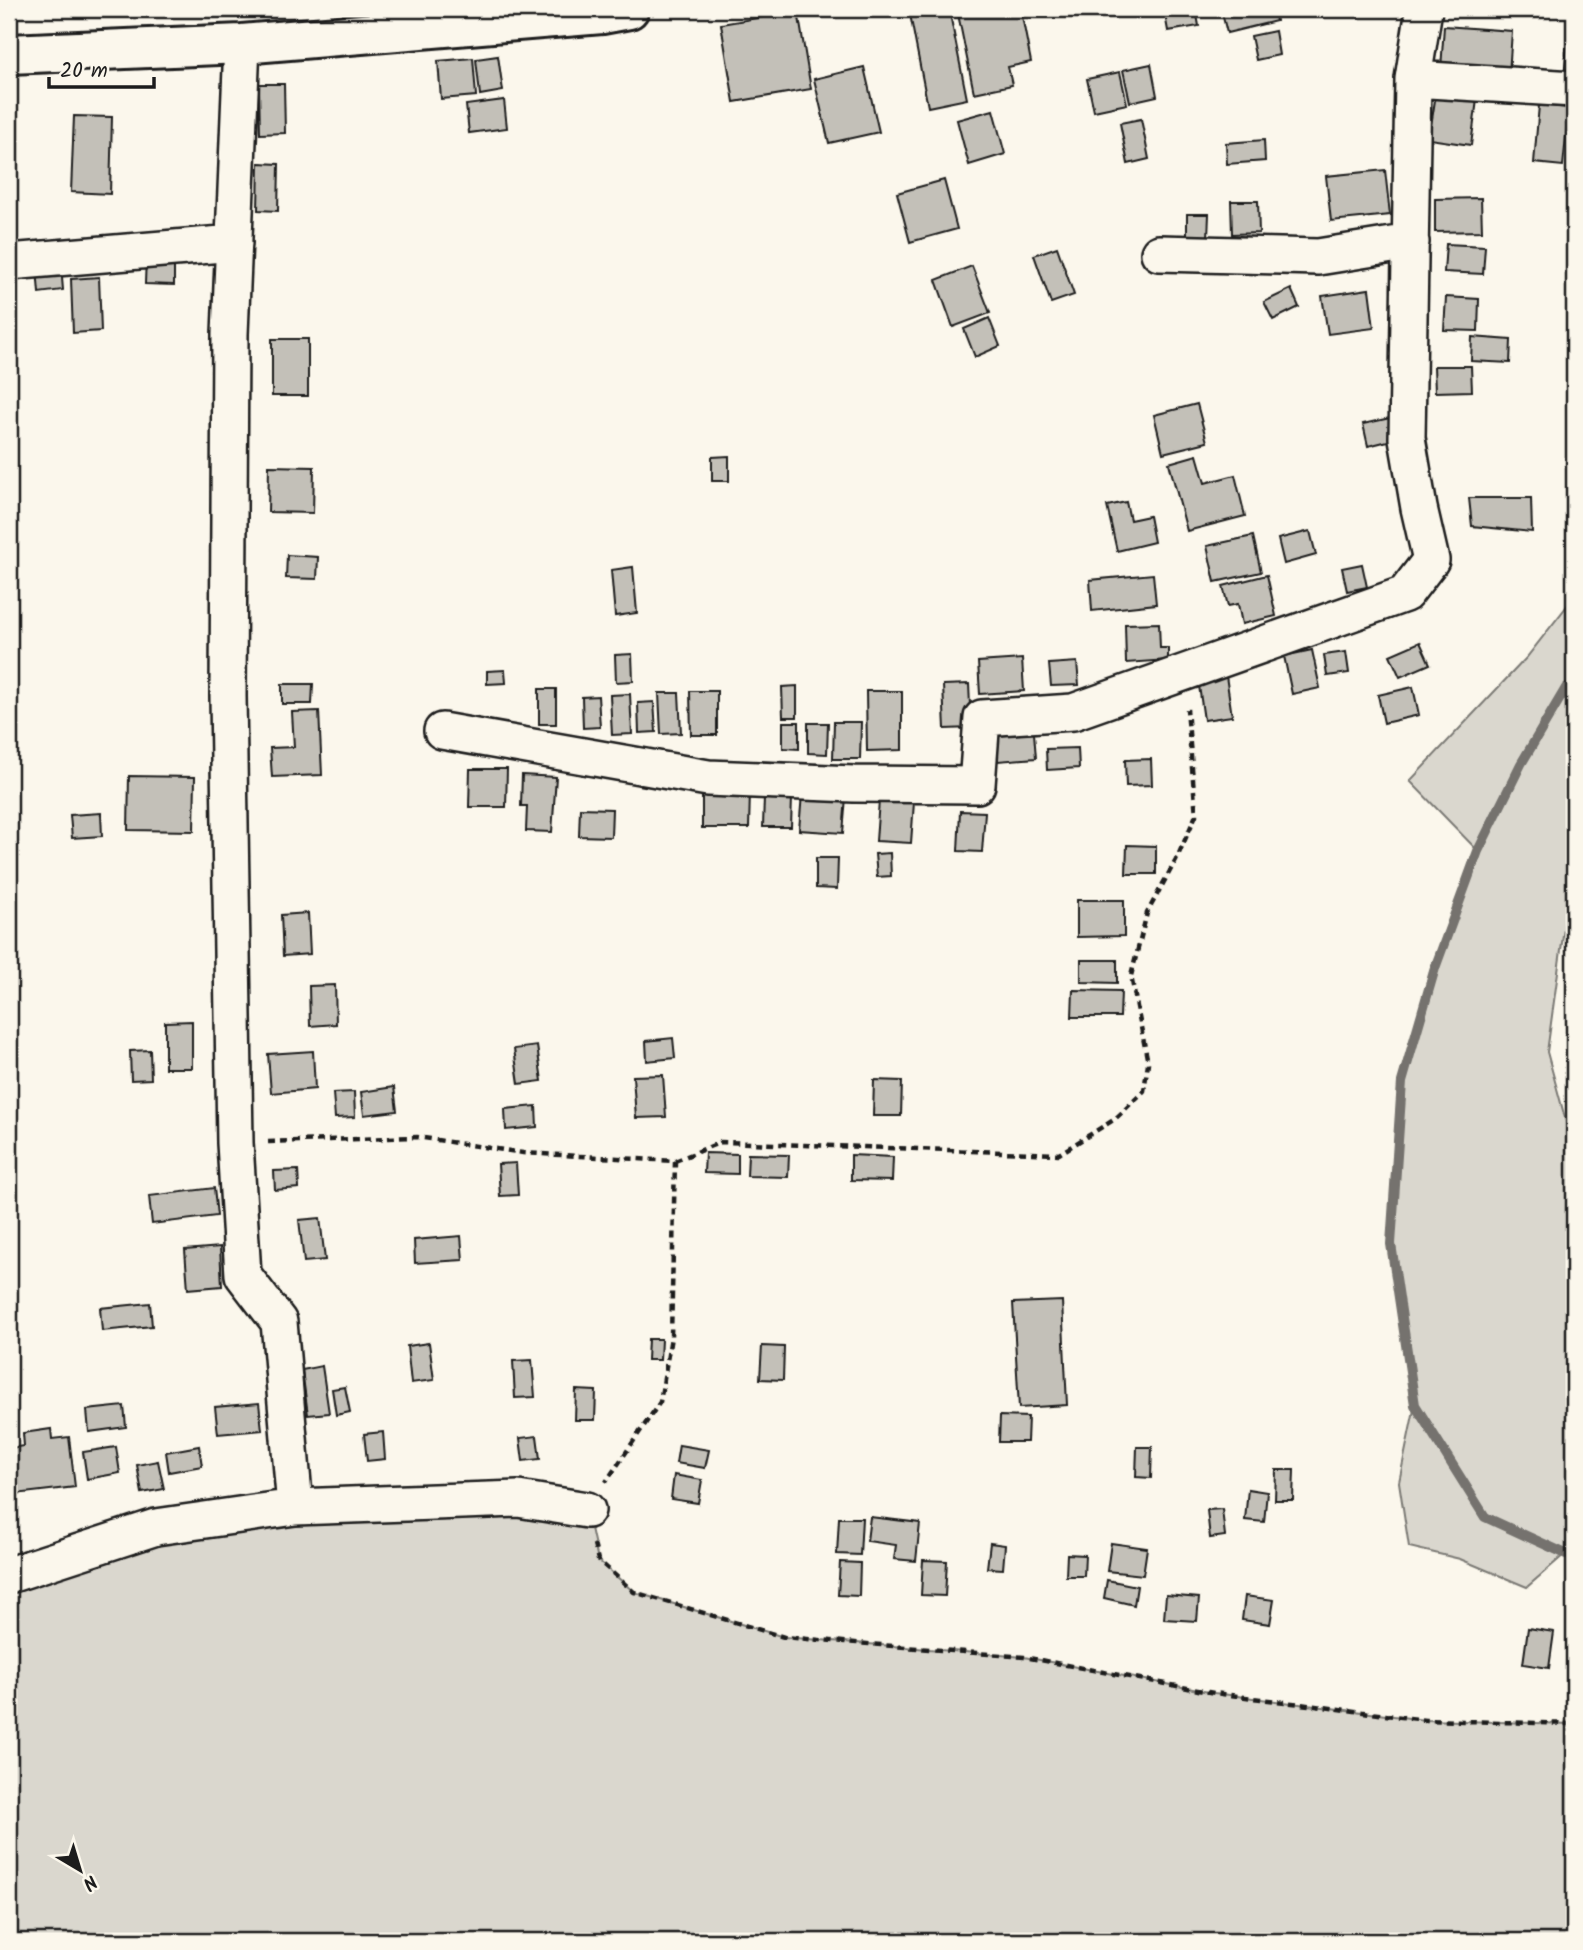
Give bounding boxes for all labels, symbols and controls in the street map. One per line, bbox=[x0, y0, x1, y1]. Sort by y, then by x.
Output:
scale bar bbox=[49, 46, 154, 90]
text: 20 m bbox=[60, 55, 108, 88]
north arrow bbox=[46, 1834, 116, 1904]
text: N bbox=[75, 1866, 103, 1897]

